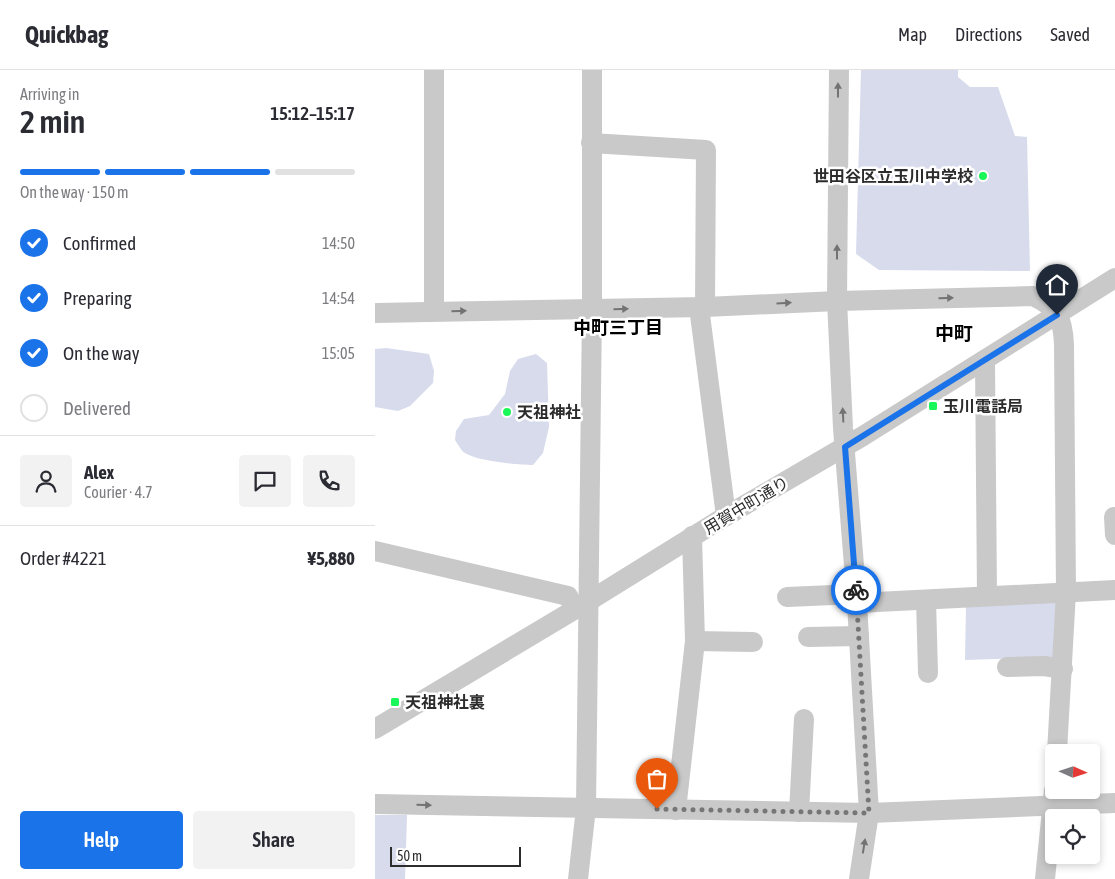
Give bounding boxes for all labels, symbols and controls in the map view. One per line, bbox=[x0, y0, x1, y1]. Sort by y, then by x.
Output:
text: Quickbag bbox=[25, 21, 108, 48]
text: Map bbox=[898, 24, 927, 45]
text: Directions bbox=[955, 24, 1022, 45]
text: Saved bbox=[1050, 24, 1090, 45]
one-way arrow bbox=[834, 82, 842, 98]
text: Arriving in bbox=[20, 85, 80, 103]
text: 15:12–15:17 bbox=[270, 102, 355, 124]
text: 2 min bbox=[20, 103, 85, 140]
place label: 世田谷区立玉川中学校 bbox=[813, 167, 973, 185]
marker: 世田谷区立玉川中学校 bbox=[977, 170, 989, 182]
text: On the way · 150 m bbox=[20, 183, 129, 201]
icon: check bbox=[20, 229, 48, 257]
text: Confirmed bbox=[63, 232, 136, 254]
text: 14:50 bbox=[322, 234, 355, 252]
one-way arrow bbox=[833, 244, 841, 260]
pin bbox=[1036, 264, 1078, 315]
icon: home bbox=[1043, 271, 1071, 299]
icon: check bbox=[20, 284, 48, 312]
text: Preparing bbox=[63, 287, 132, 309]
text: 14:54 bbox=[322, 289, 355, 307]
one-way arrow bbox=[938, 294, 954, 302]
one-way arrow bbox=[776, 299, 792, 307]
one-way arrow bbox=[613, 304, 629, 312]
one-way arrow bbox=[451, 307, 467, 315]
district label: 中町三丁目 bbox=[573, 317, 663, 338]
district label: 中町 bbox=[935, 322, 973, 344]
icon: check bbox=[20, 339, 48, 367]
text: On the way bbox=[63, 342, 140, 364]
text: 15:05 bbox=[322, 344, 355, 362]
text: Delivered bbox=[63, 397, 131, 419]
place label: 玉川電話局 bbox=[943, 397, 1023, 415]
marker: 玉川電話局 bbox=[927, 400, 939, 412]
place label: 天祖神社 bbox=[517, 403, 581, 421]
marker: 天祖神社 bbox=[501, 406, 513, 418]
one-way arrow bbox=[838, 407, 846, 423]
button: person bbox=[20, 455, 72, 507]
button: chat bbox=[239, 455, 291, 507]
button: phone bbox=[303, 455, 355, 507]
text: Alex bbox=[84, 461, 114, 483]
street label: 用賀中町通り bbox=[700, 473, 792, 537]
text: Courier · 4.7 bbox=[84, 483, 153, 501]
text: Order #4221 bbox=[20, 547, 107, 569]
text: ¥5,880 bbox=[307, 547, 355, 569]
courier bbox=[831, 565, 881, 615]
icon: bike bbox=[842, 576, 870, 604]
place label: 天祖神社裏 bbox=[405, 693, 485, 711]
marker: 天祖神社裏 bbox=[389, 696, 401, 708]
north arrow bbox=[1045, 744, 1100, 799]
map controls bbox=[1045, 744, 1100, 864]
pin bbox=[636, 758, 678, 809]
icon: bag bbox=[643, 765, 671, 793]
one-way arrow bbox=[416, 801, 432, 809]
button: locate bbox=[1045, 809, 1100, 864]
button: Help bbox=[20, 811, 183, 869]
button: Share bbox=[193, 811, 355, 869]
one-way arrow bbox=[860, 837, 868, 853]
scale bar bbox=[390, 844, 521, 867]
text: 50 m bbox=[397, 848, 422, 864]

